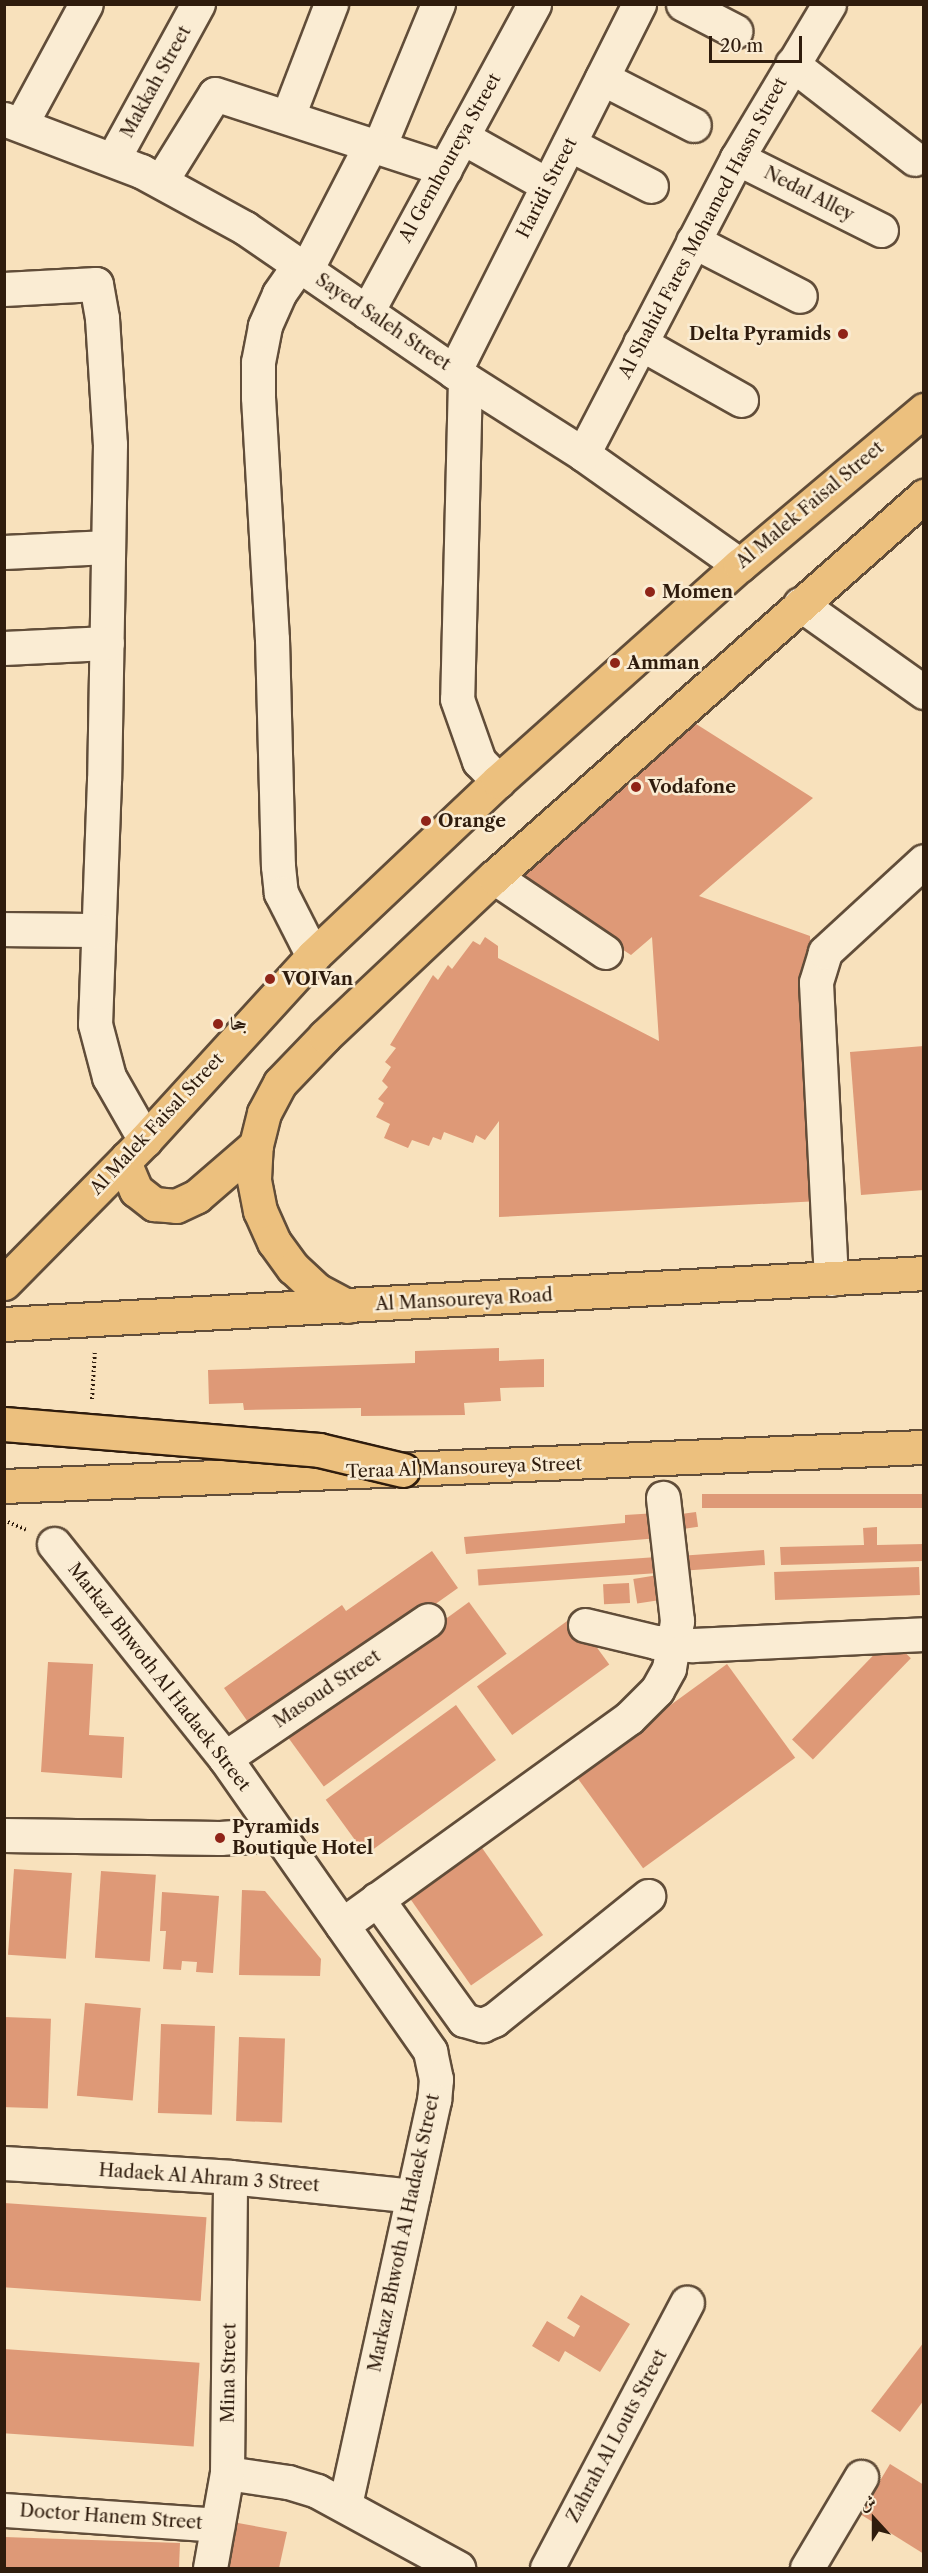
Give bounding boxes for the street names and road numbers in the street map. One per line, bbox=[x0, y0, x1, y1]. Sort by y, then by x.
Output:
street label: Makkah Street bbox=[116, 22, 196, 142]
street label: Al Gemhoureya Street bbox=[394, 70, 506, 246]
street label: Al Shahid Fares Mohamed Hassn Street bbox=[614, 74, 792, 382]
street label: Haridi Street bbox=[512, 134, 582, 242]
street label: Nedal Alley bbox=[760, 162, 858, 226]
street label: Sayed Saleh Street bbox=[312, 269, 454, 375]
street label: Al Malek Faisal Street bbox=[732, 437, 888, 573]
street label: Al Malek Faisal Street bbox=[86, 1049, 228, 1199]
street label: Al Mansoureya Road bbox=[375, 1285, 553, 1315]
street label: Teraa Al Mansoureya Street bbox=[345, 1453, 583, 1483]
street label: Markaz Bhwoth Al Hadaek Street bbox=[63, 1558, 255, 1796]
street label: Masoud Street bbox=[269, 1645, 385, 1733]
street label: Markaz Bhwoth Al Hadaek Street bbox=[364, 2091, 444, 2375]
street label: Hadaek Al Ahram 3 Street bbox=[97, 2159, 321, 2197]
street label: Mina Street bbox=[217, 2323, 241, 2423]
street label: Zahrah Al Louts Street bbox=[562, 2346, 672, 2526]
street label: Doctor Hanem Street bbox=[19, 2500, 203, 2534]

